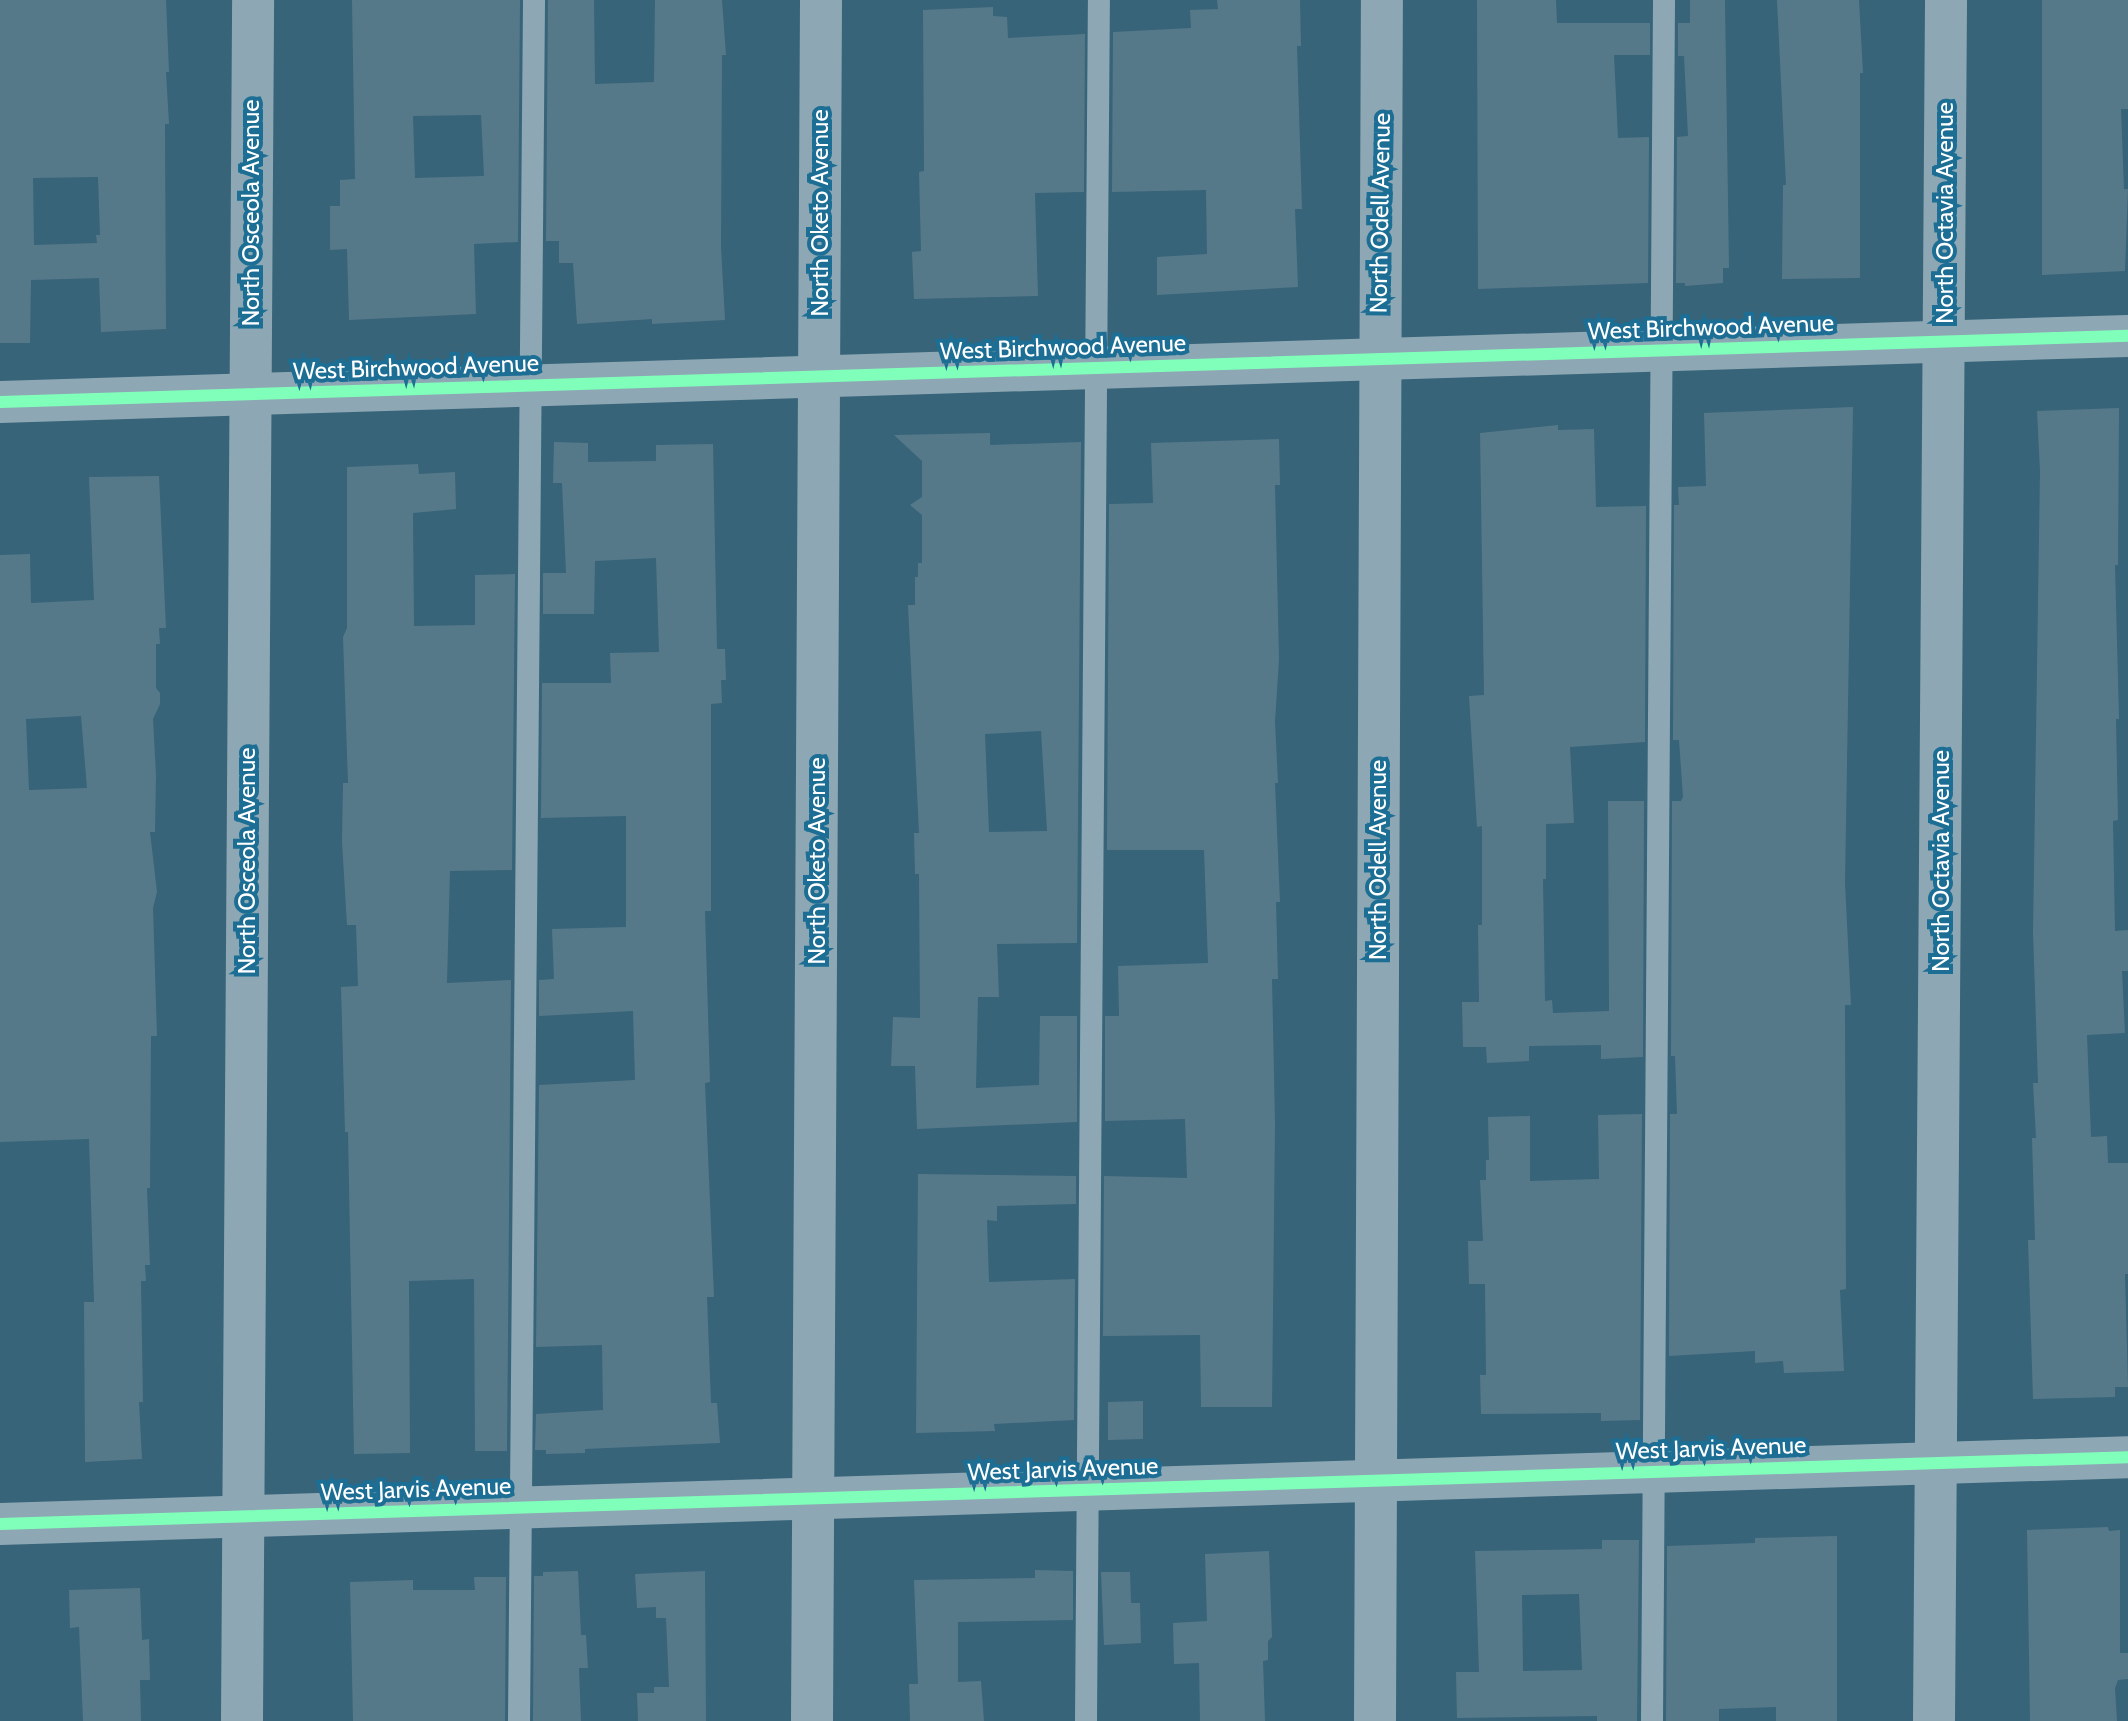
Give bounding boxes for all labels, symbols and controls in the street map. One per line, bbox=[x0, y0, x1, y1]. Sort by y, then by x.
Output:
street label: North Osceola Avenue bbox=[237, 99, 265, 327]
street label: North Octavia Avenue bbox=[1931, 102, 1959, 324]
street label: North Oketo Avenue bbox=[806, 109, 834, 317]
street label: North Odell Avenue bbox=[1364, 112, 1396, 314]
street label: West Birchwood Avenue bbox=[1587, 308, 1835, 346]
street label: West Birchwood Avenue bbox=[939, 328, 1187, 366]
street label: West Birchwood Avenue bbox=[292, 348, 540, 386]
street label: North Osceola Avenue bbox=[233, 747, 261, 975]
street label: North Octavia Avenue bbox=[1927, 750, 1955, 972]
street label: North Oketo Avenue bbox=[803, 757, 831, 965]
street label: North Odell Avenue bbox=[1364, 760, 1392, 960]
street label: West Jarvis Avenue bbox=[1615, 1430, 1807, 1466]
street label: West Jarvis Avenue bbox=[967, 1451, 1159, 1487]
street label: West Jarvis Avenue bbox=[320, 1471, 512, 1507]

